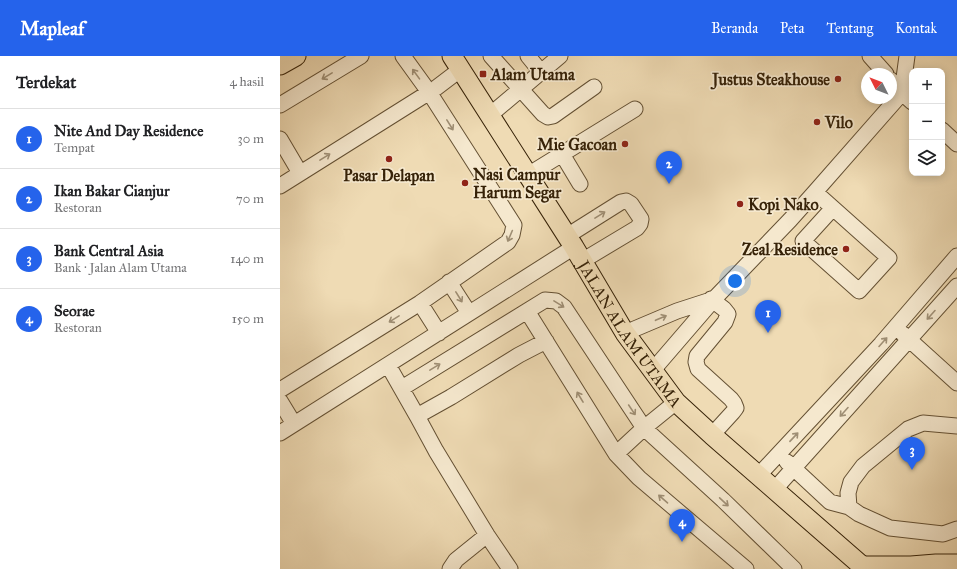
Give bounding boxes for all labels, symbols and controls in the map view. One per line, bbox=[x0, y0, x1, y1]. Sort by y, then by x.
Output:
text: Mapleaf bbox=[20, 17, 84, 40]
text: Beranda bbox=[711, 20, 758, 37]
text: Peta bbox=[780, 20, 804, 37]
text: Tentang bbox=[826, 20, 873, 37]
text: Kontak bbox=[895, 20, 937, 37]
place label: Alam Utama bbox=[490, 65, 576, 84]
north arrow bbox=[861, 68, 897, 104]
map controls bbox=[909, 68, 945, 176]
button: + bbox=[909, 68, 945, 104]
one-way arrow bbox=[412, 69, 420, 80]
marker: Alam Utama bbox=[478, 69, 488, 79]
place label: Justus Steakhouse bbox=[710, 70, 830, 90]
text: Terdekat bbox=[16, 72, 76, 93]
one-way arrow bbox=[321, 73, 333, 81]
text: 4 hasil bbox=[229, 74, 264, 90]
marker: Justus Steakhouse bbox=[833, 74, 843, 84]
button: − bbox=[909, 104, 945, 140]
place label: Vilo bbox=[824, 113, 853, 132]
marker: Vilo bbox=[812, 117, 822, 127]
one-way arrow bbox=[447, 119, 455, 131]
text: Nite And Day Residence bbox=[54, 122, 203, 140]
text: 1 bbox=[26, 131, 32, 147]
text: 30 m bbox=[238, 131, 264, 147]
place label: Mie Gacoan bbox=[537, 135, 617, 154]
marker: Mie Gacoan bbox=[620, 139, 630, 149]
text: Tempat bbox=[54, 140, 95, 156]
button: layers bbox=[909, 140, 945, 176]
pin: 2 bbox=[656, 151, 682, 184]
one-way arrow bbox=[319, 153, 331, 161]
marker: Pasar Delapan bbox=[384, 154, 394, 164]
place label: Nasi Campur Harum Segar bbox=[473, 165, 562, 203]
place label: Pasar Delapan bbox=[343, 166, 435, 186]
marker: Nasi Campur Harum Segar bbox=[460, 178, 470, 188]
text: Ikan Bakar Cianjur bbox=[54, 182, 170, 200]
text: 2 bbox=[26, 191, 32, 207]
text: 70 m bbox=[236, 191, 264, 207]
place label: Kopi Nako bbox=[748, 195, 819, 215]
marker: Kopi Nako bbox=[735, 199, 745, 209]
text: Restoran bbox=[54, 200, 102, 216]
one-way arrow bbox=[594, 211, 605, 219]
one-way arrow bbox=[506, 229, 514, 241]
place label: Zeal Residence bbox=[742, 240, 838, 259]
text: Bank Central Asia bbox=[54, 242, 164, 260]
marker: Zeal Residence bbox=[841, 244, 851, 254]
text: 3 bbox=[26, 251, 32, 267]
text: 140 m bbox=[230, 251, 264, 267]
street label: JALAN ALAM UTAMA bbox=[572, 255, 686, 411]
text: Bank · Jalan Alam Utama bbox=[54, 260, 187, 276]
your location bbox=[725, 271, 745, 291]
one-way arrow bbox=[455, 292, 464, 303]
pin: 1 bbox=[755, 300, 781, 333]
one-way arrow bbox=[553, 301, 565, 309]
text: Seorae bbox=[54, 302, 95, 320]
one-way arrow bbox=[927, 310, 936, 320]
text: 4 bbox=[25, 311, 33, 327]
text: 150 m bbox=[232, 311, 264, 327]
one-way arrow bbox=[655, 313, 667, 321]
one-way arrow bbox=[388, 315, 400, 323]
text: Restoran bbox=[54, 320, 102, 336]
one-way arrow bbox=[878, 336, 887, 347]
one-way arrow bbox=[429, 363, 441, 371]
one-way arrow bbox=[576, 391, 584, 403]
one-way arrow bbox=[628, 405, 636, 416]
one-way arrow bbox=[839, 407, 849, 417]
one-way arrow bbox=[789, 432, 799, 442]
pin: 3 bbox=[899, 437, 925, 470]
one-way arrow bbox=[658, 494, 668, 503]
one-way arrow bbox=[719, 497, 729, 507]
pin: 4 bbox=[669, 509, 695, 542]

